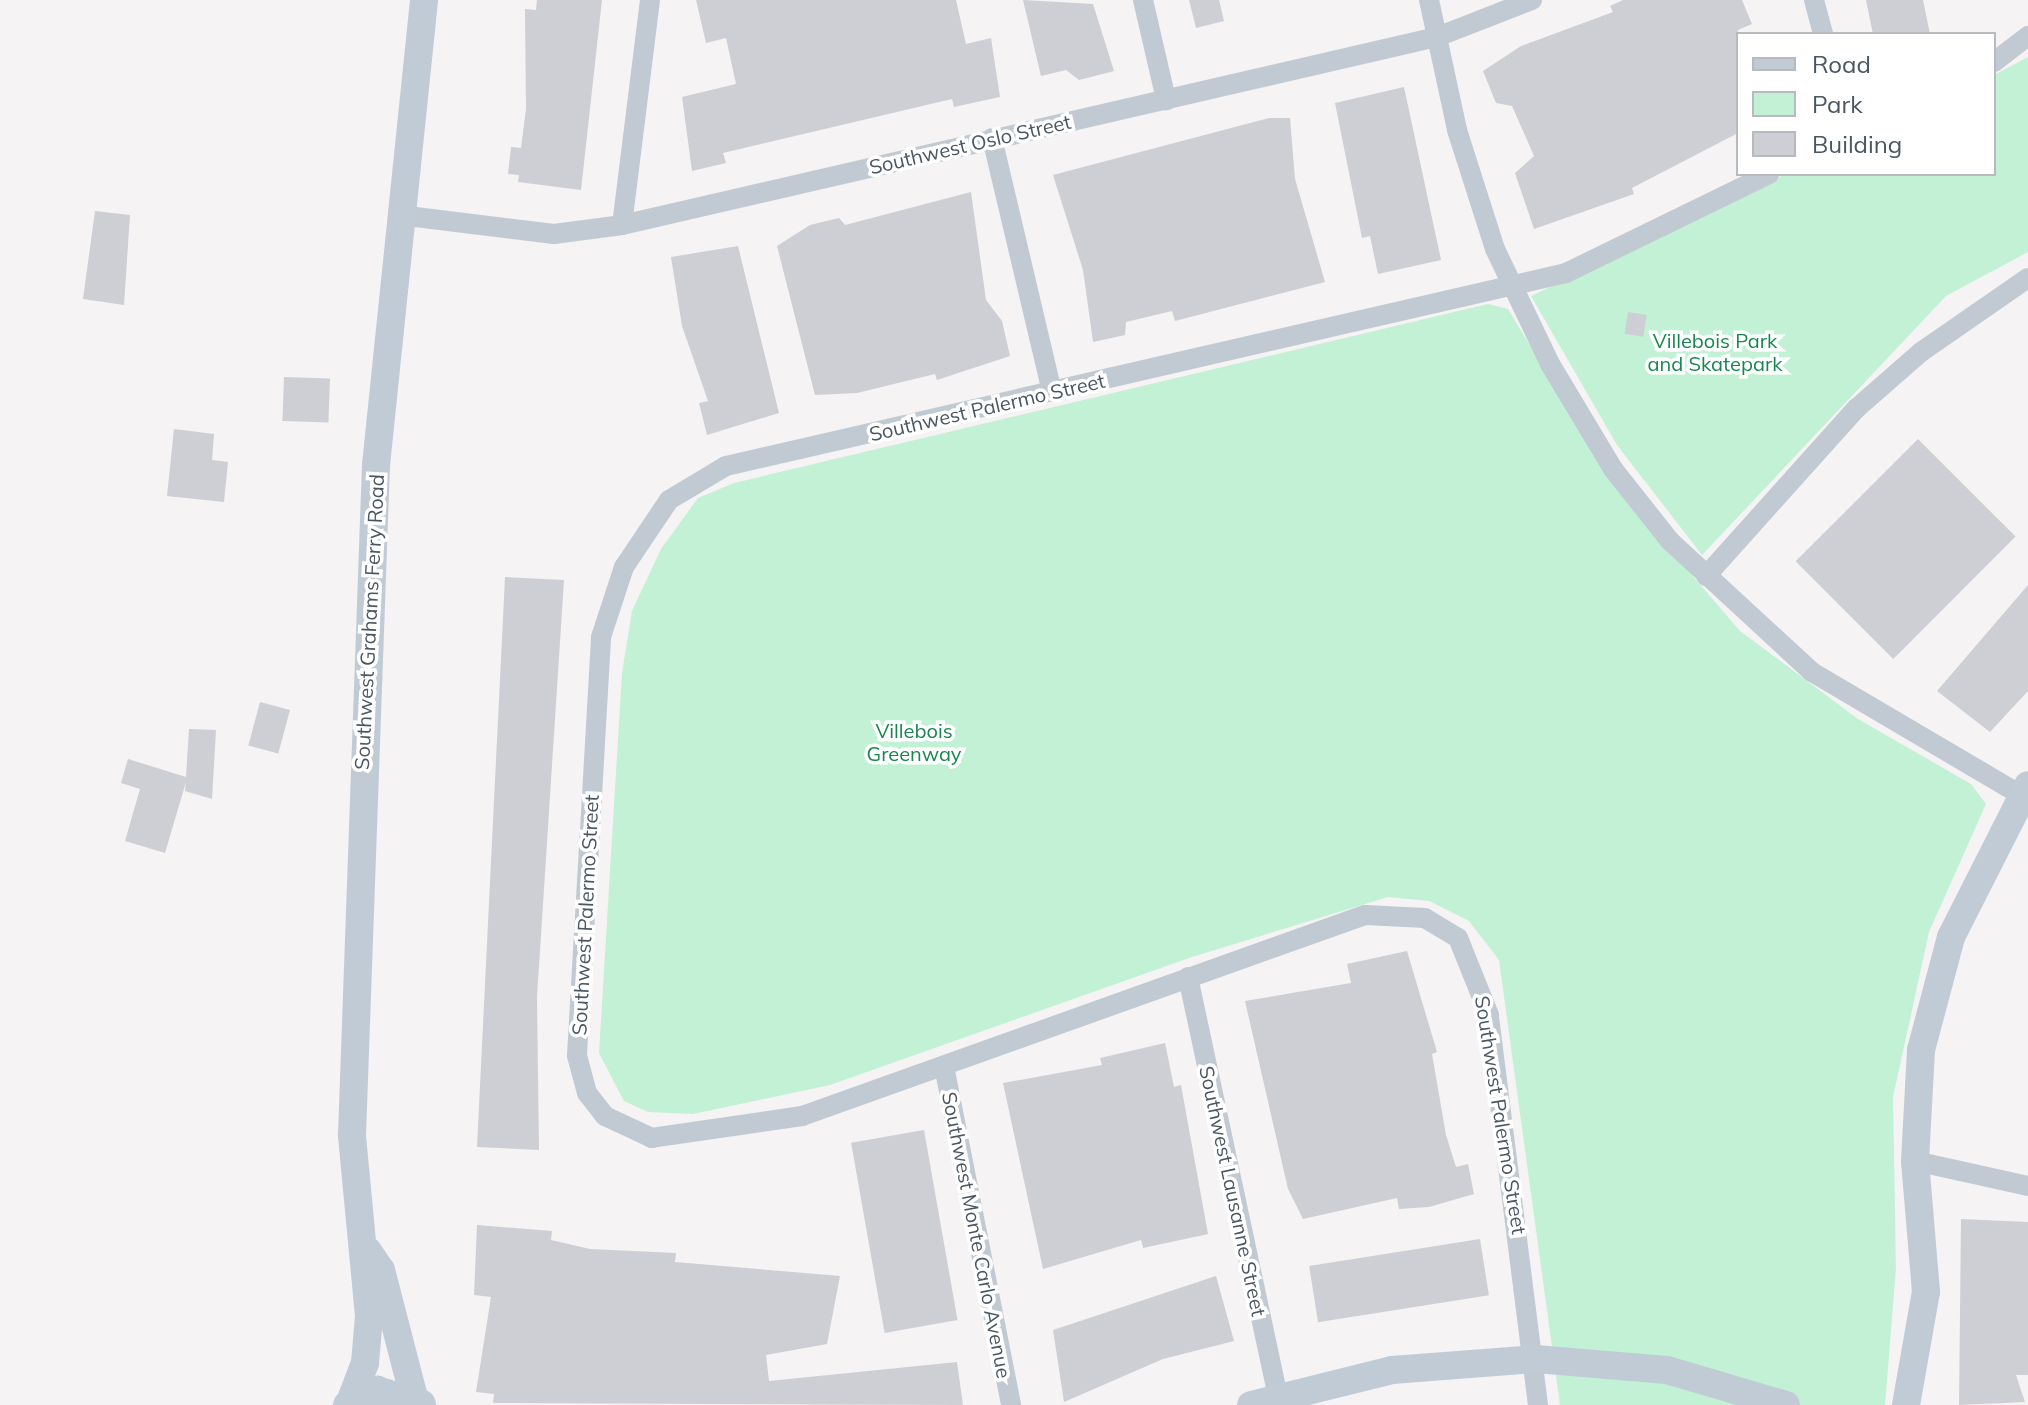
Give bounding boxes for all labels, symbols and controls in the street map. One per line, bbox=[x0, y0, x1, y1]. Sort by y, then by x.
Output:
legend bbox=[1736, 32, 1996, 176]
text: Road bbox=[1812, 49, 1871, 79]
text: Park bbox=[1812, 89, 1863, 119]
street label: Southwest Oslo Street bbox=[867, 109, 1073, 179]
text: Building bbox=[1812, 129, 1902, 159]
park label: Villebois Park and Skatepark bbox=[1648, 328, 1782, 375]
street label: Southwest Palermo Street bbox=[867, 368, 1107, 446]
street label: Southwest Grahams Ferry Road bbox=[349, 474, 389, 770]
park label: Villebois Greenway bbox=[867, 718, 961, 765]
street label: Southwest Palermo Street bbox=[567, 794, 603, 1036]
street label: Southwest Palermo Street bbox=[1470, 994, 1532, 1236]
street label: Southwest Lausanne Street bbox=[1195, 1064, 1271, 1318]
street label: Southwest Monte Carlo Avenue bbox=[937, 1090, 1017, 1380]

